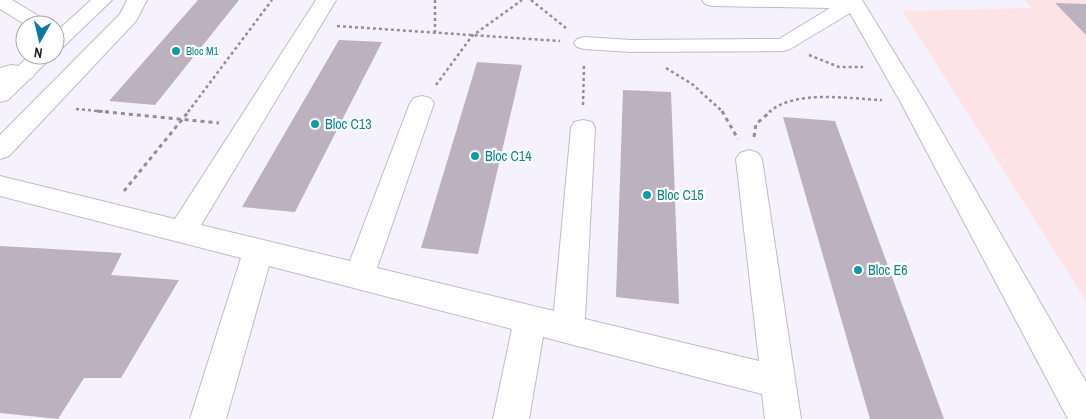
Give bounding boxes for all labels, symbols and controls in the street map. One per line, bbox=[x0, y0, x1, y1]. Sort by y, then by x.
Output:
north arrow bbox=[15, 15, 65, 65]
text: N bbox=[33, 43, 44, 62]
place label: Bloc M1 bbox=[186, 44, 219, 58]
marker: Bloc M1 bbox=[170, 45, 182, 57]
place label: Bloc C13 bbox=[325, 115, 372, 133]
marker: Bloc C13 bbox=[309, 118, 321, 130]
place label: Bloc C14 bbox=[485, 147, 532, 165]
marker: Bloc C14 bbox=[469, 150, 481, 162]
place label: Bloc C15 bbox=[657, 186, 704, 204]
marker: Bloc C15 bbox=[641, 189, 653, 201]
place label: Bloc E6 bbox=[868, 261, 908, 279]
marker: Bloc E6 bbox=[852, 264, 864, 276]

